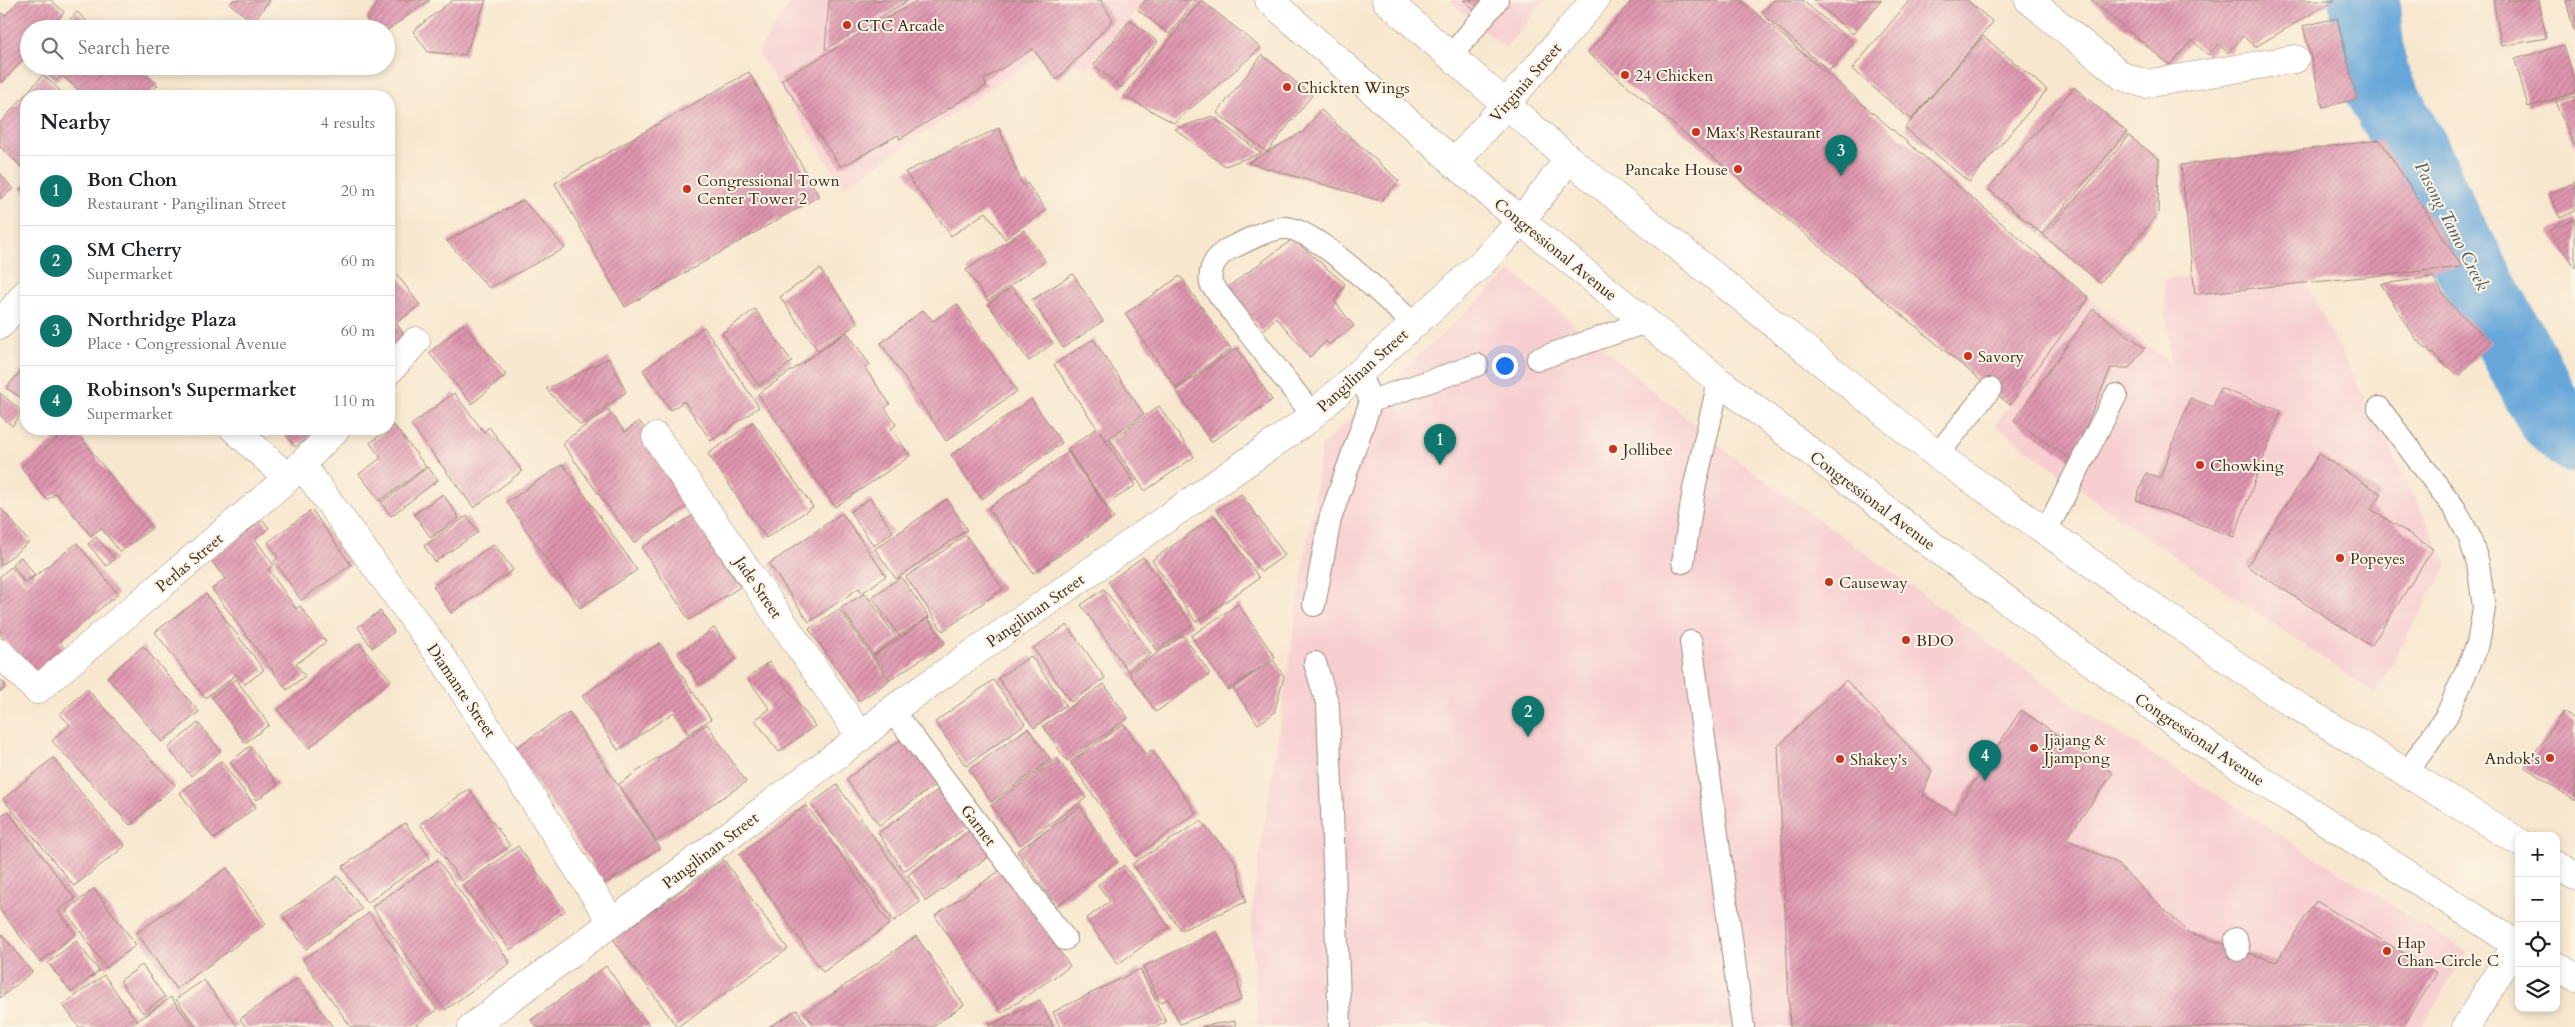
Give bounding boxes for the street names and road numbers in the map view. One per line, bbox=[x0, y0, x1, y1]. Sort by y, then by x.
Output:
street label: Virginia Street bbox=[1485, 38, 1566, 127]
street label: Congressional Avenue bbox=[1489, 193, 1621, 306]
street label: Pangilinan Street bbox=[1312, 324, 1413, 418]
street label: Congressional Avenue bbox=[1805, 446, 1940, 555]
street label: Perlas Street bbox=[151, 528, 228, 597]
street label: Jade Street bbox=[728, 550, 787, 623]
street label: Pangilinan Street bbox=[982, 569, 1089, 653]
street label: Diamante Street bbox=[422, 639, 501, 742]
street label: Congressional Avenue bbox=[2130, 688, 2269, 791]
street label: Garnet bbox=[955, 800, 1001, 851]
street label: Pangilinan Street bbox=[658, 807, 763, 894]

